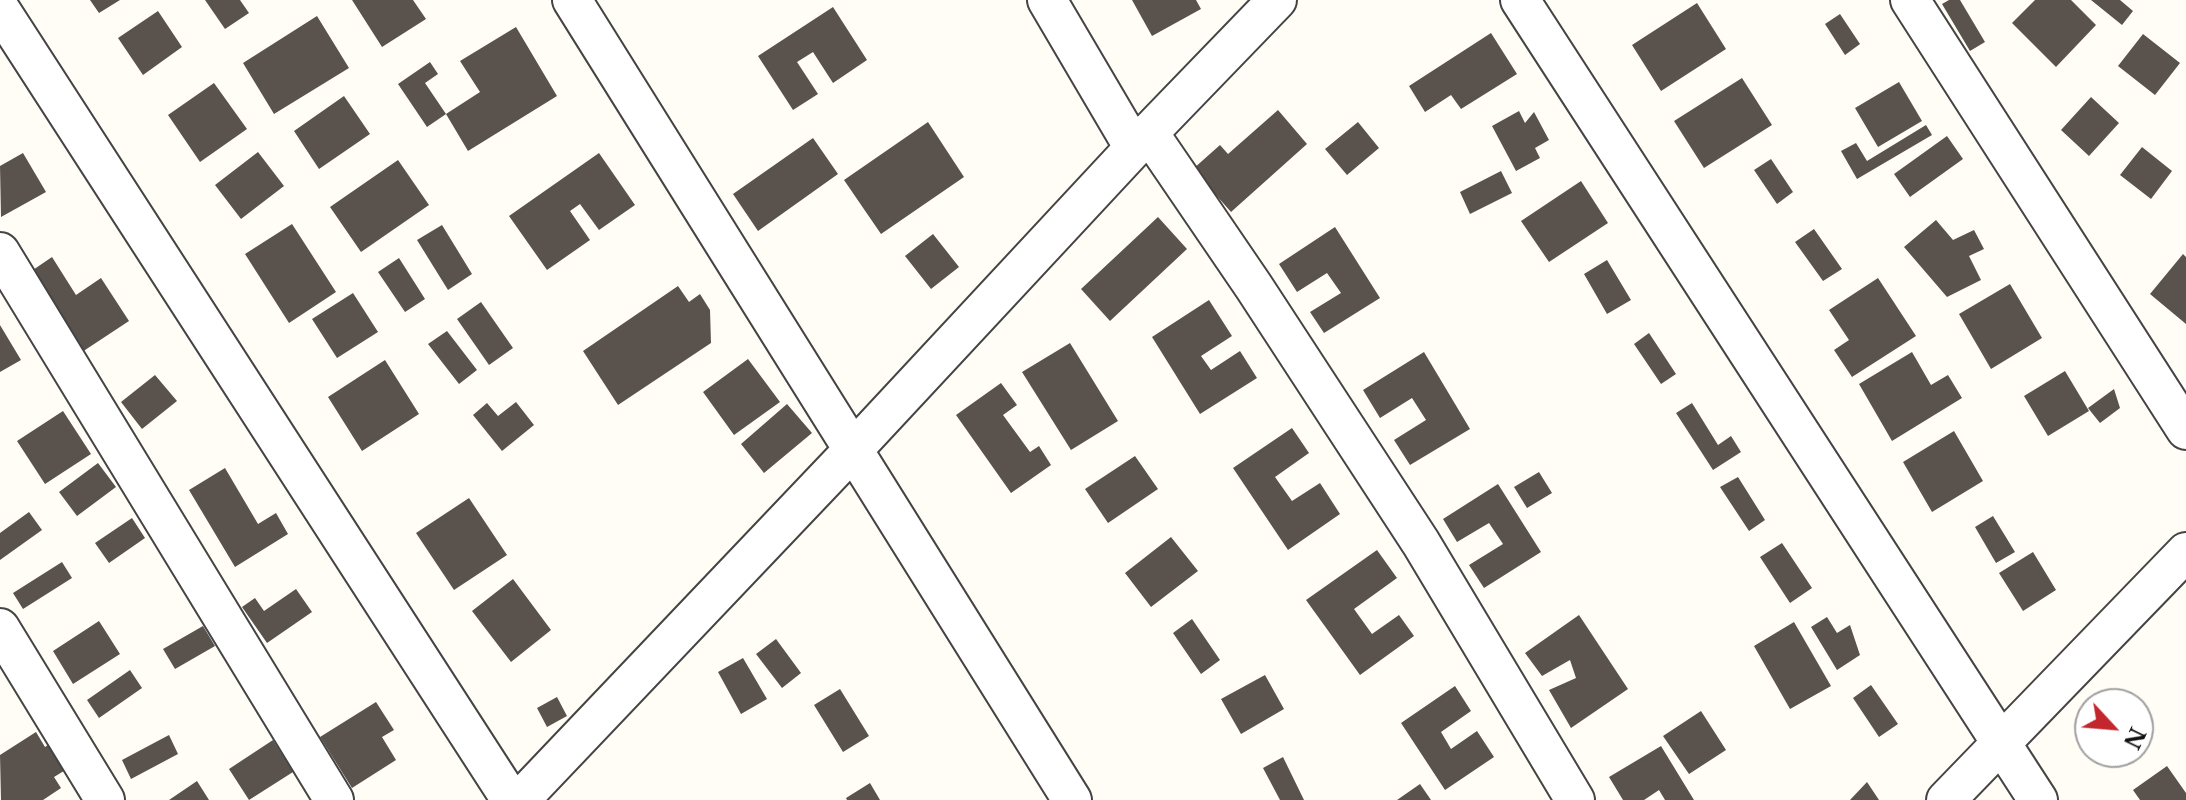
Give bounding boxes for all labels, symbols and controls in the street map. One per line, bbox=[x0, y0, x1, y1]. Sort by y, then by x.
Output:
north arrow bbox=[2074, 688, 2154, 768]
text: N bbox=[2118, 723, 2151, 753]

